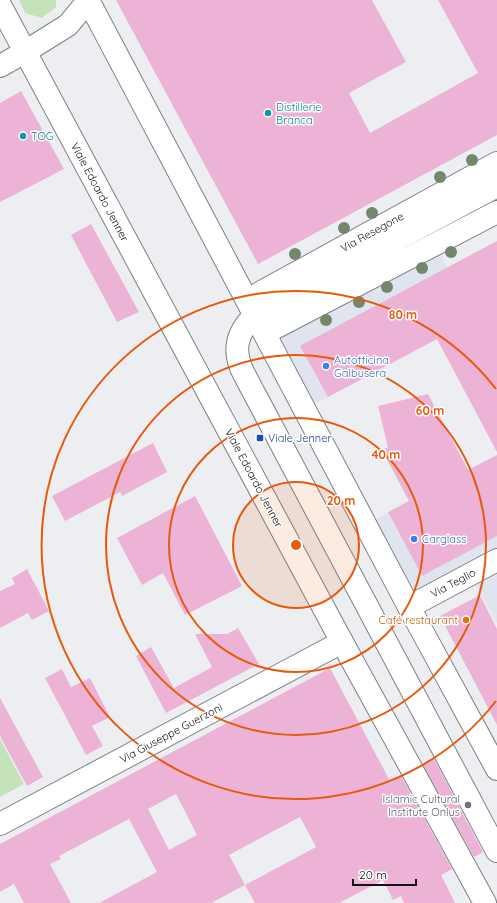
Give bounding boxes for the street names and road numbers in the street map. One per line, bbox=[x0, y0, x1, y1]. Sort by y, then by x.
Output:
street label: Viale Edoardo Jenner bbox=[68, 140, 132, 245]
street label: Via Resegone bbox=[338, 209, 406, 255]
street label: Viale Edoardo Jenner bbox=[222, 426, 286, 531]
street label: Via Teglio bbox=[428, 565, 478, 601]
street label: Via Giuseppe Guerzoni bbox=[117, 700, 225, 766]

